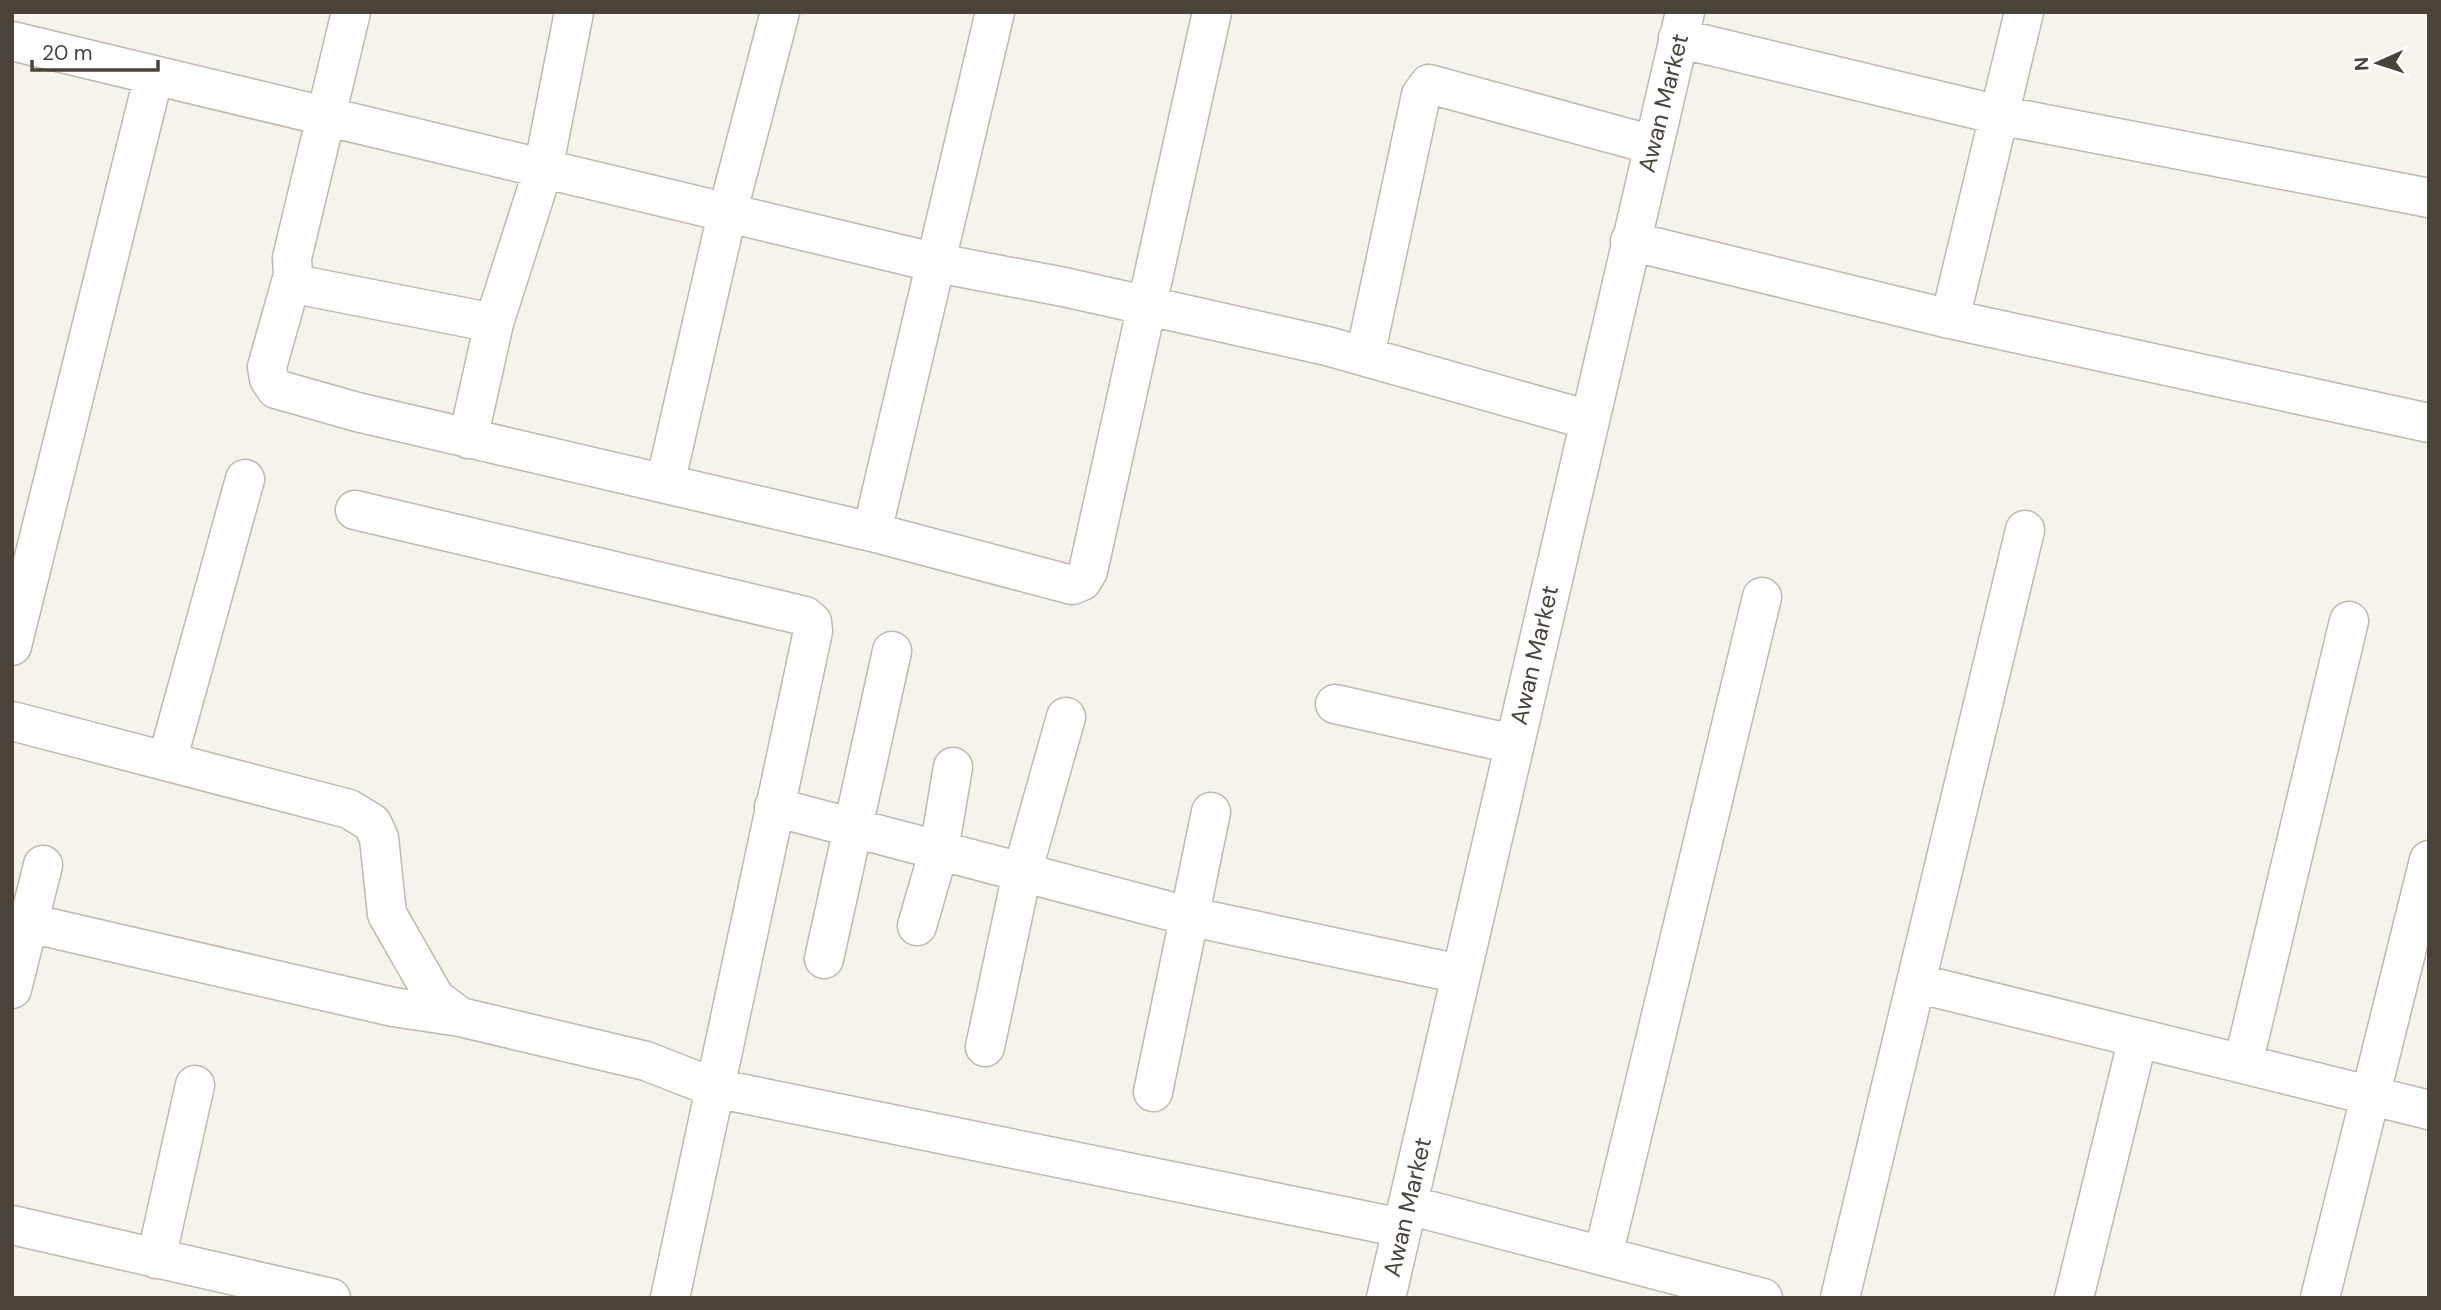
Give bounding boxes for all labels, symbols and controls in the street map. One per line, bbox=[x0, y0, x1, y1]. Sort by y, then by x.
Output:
scale bar bbox=[32, 28, 158, 72]
north arrow bbox=[2343, 28, 2413, 98]
street label: Awan Market bbox=[1631, 30, 1695, 176]
text: 20 m bbox=[42, 39, 93, 67]
text: N bbox=[2349, 56, 2374, 71]
street label: Awan Market bbox=[1503, 582, 1565, 728]
street label: Awan Market bbox=[1376, 1134, 1438, 1280]

